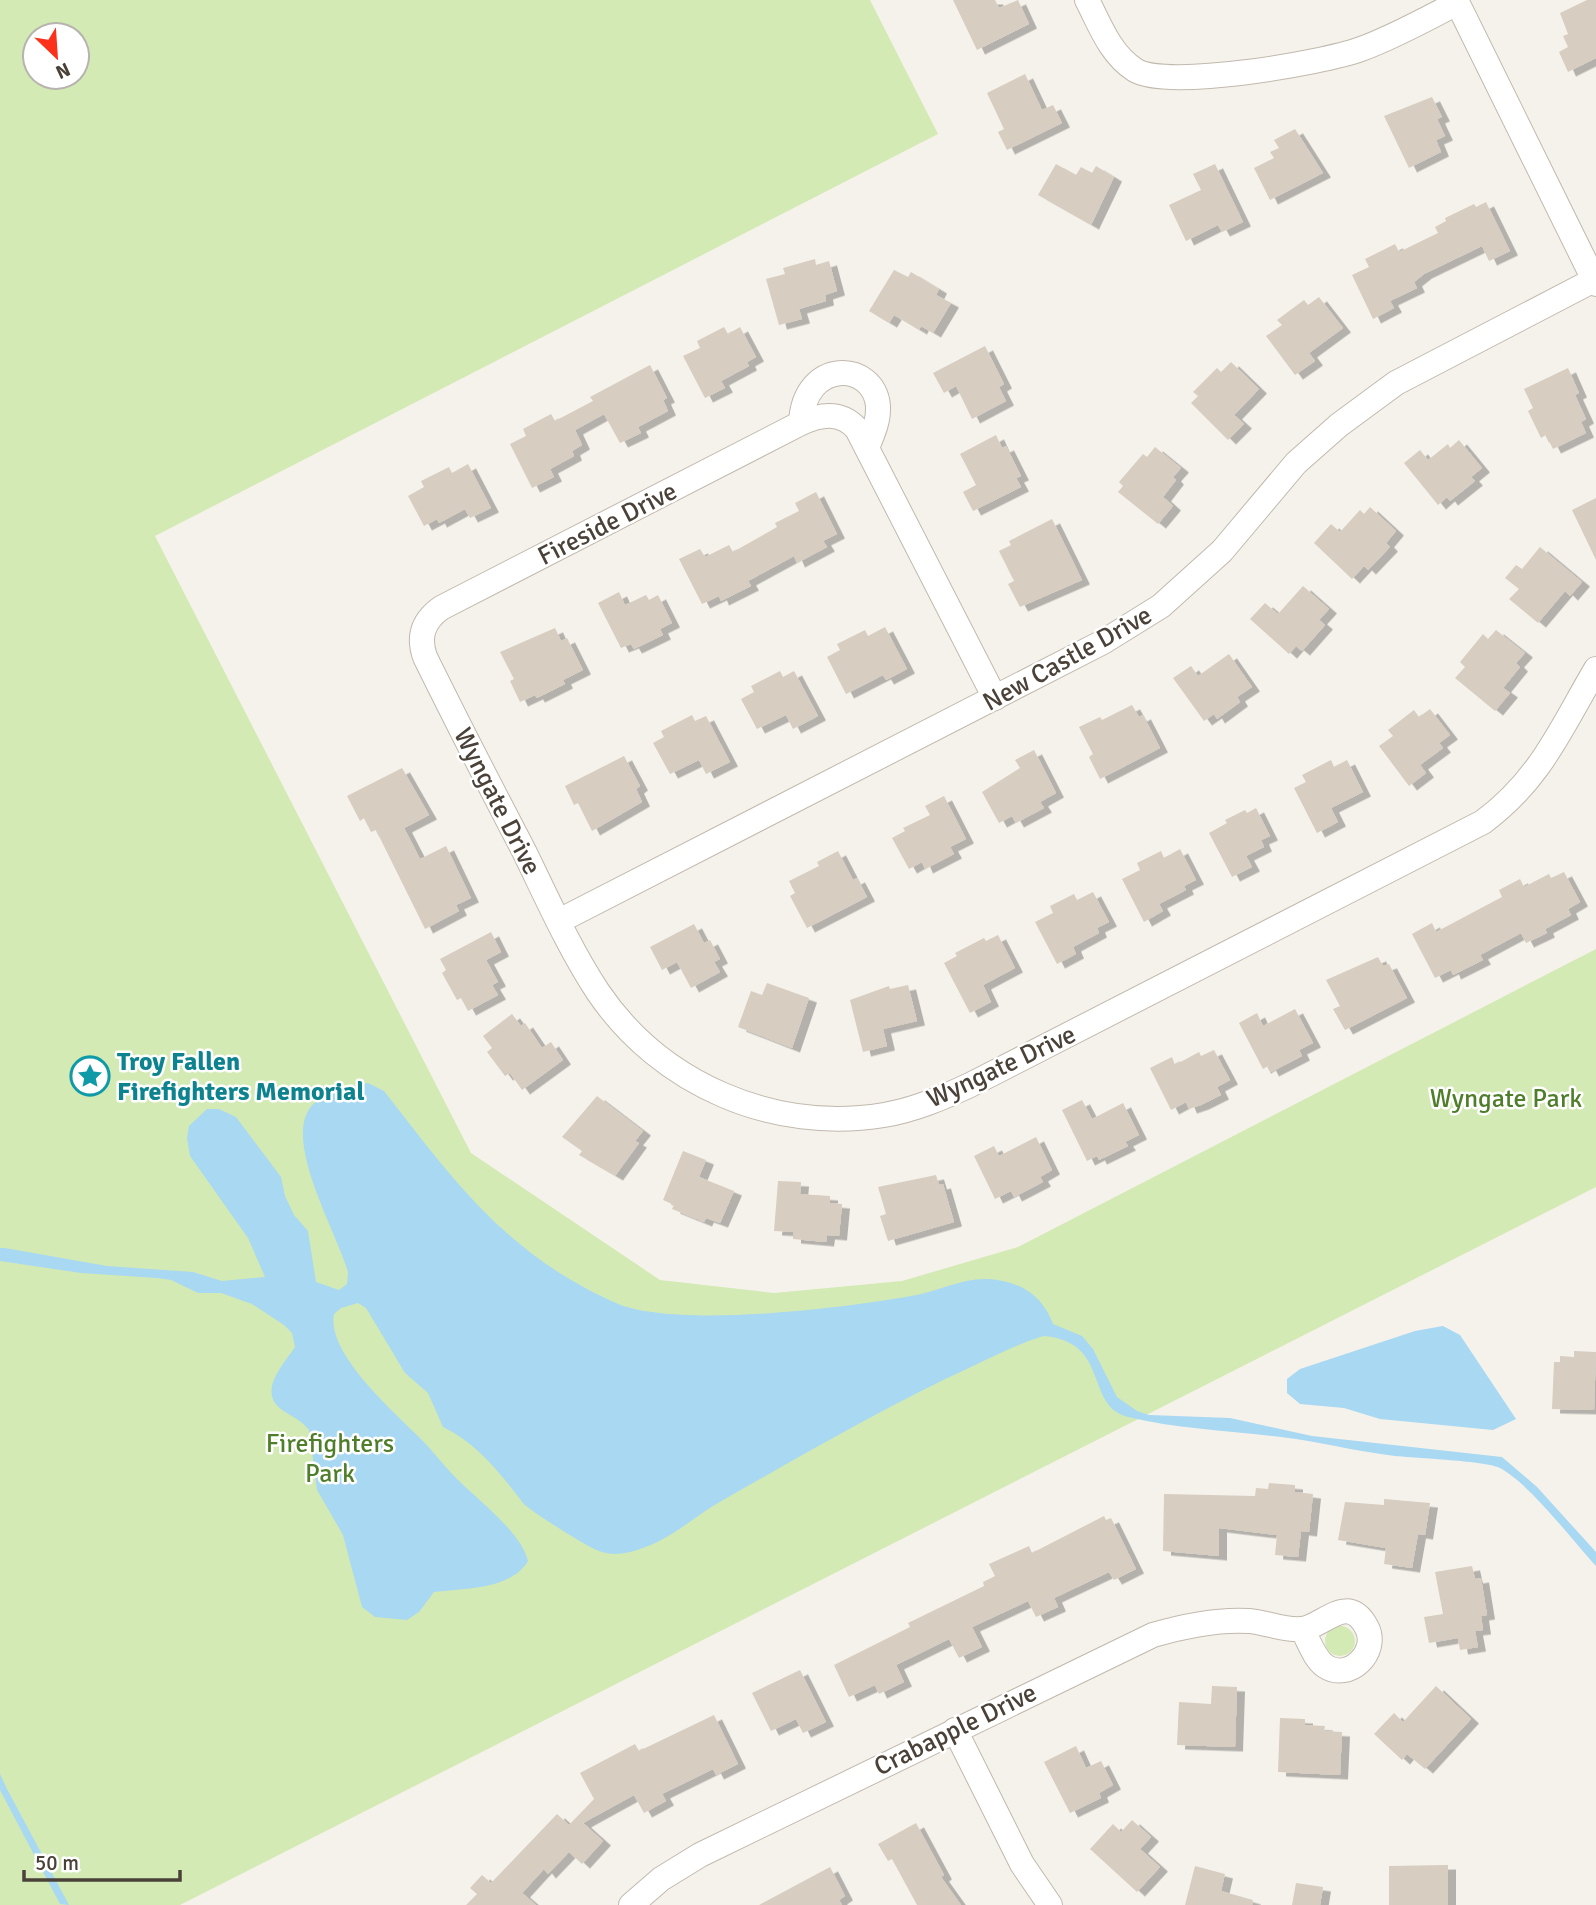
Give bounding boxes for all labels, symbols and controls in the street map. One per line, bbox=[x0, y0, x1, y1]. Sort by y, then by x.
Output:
north arrow bbox=[21, 21, 91, 91]
text: N bbox=[52, 57, 74, 84]
street label: Fireside Drive bbox=[533, 475, 682, 573]
street label: New Castle Drive bbox=[977, 599, 1158, 719]
street label: Wyngate Drive bbox=[446, 723, 548, 880]
street label: Wyngate Drive bbox=[922, 1018, 1081, 1115]
place label: Troy Fallen Firefighters Memorial bbox=[117, 1046, 365, 1108]
place icon: Troy Fallen Firefighters Memorial bbox=[69, 1055, 111, 1097]
park label: Wyngate Park bbox=[1430, 1083, 1582, 1115]
park label: Firefighters Park bbox=[266, 1428, 394, 1490]
street label: Crabapple Drive bbox=[869, 1677, 1042, 1783]
scale bar bbox=[24, 1839, 180, 1883]
text: 50 m bbox=[35, 1850, 79, 1876]

